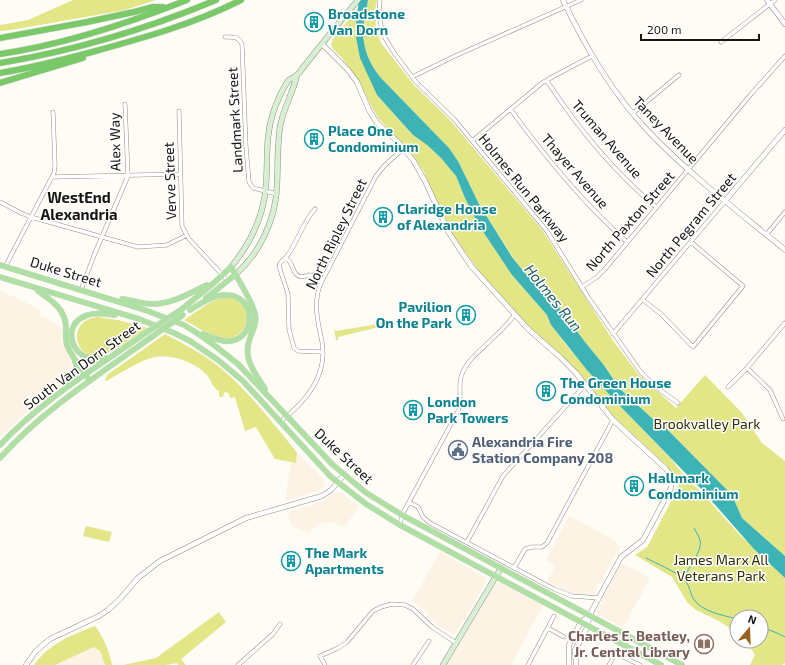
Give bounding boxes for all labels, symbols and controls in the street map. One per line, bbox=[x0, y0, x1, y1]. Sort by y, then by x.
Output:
place label: Broadstone Van Dorn bbox=[328, 5, 405, 38]
building icon: Broadstone Van Dorn bbox=[303, 11, 325, 33]
scale bar bbox=[641, 16, 759, 42]
text: 200 m bbox=[647, 22, 681, 36]
street label: Landmark Street bbox=[223, 67, 246, 173]
street label: Taney Avenue bbox=[630, 92, 703, 167]
street label: Truman Avenue bbox=[569, 96, 646, 181]
street label: Alex Way bbox=[105, 112, 124, 172]
place label: Place One Condominium bbox=[328, 122, 419, 155]
building icon: Place One Condominium bbox=[303, 128, 325, 150]
street label: Holmes Run Parkway bbox=[475, 130, 574, 246]
street label: Thayer Avenue bbox=[538, 130, 613, 212]
street label: Verve Street bbox=[160, 142, 179, 220]
street label: North Paxton Street bbox=[582, 167, 678, 274]
street label: North Pegram Street bbox=[642, 169, 739, 280]
street label: North Ripley Street bbox=[301, 176, 370, 292]
district label: WestEnd Alexandria bbox=[40, 188, 118, 223]
place label: Claridge House of Alexandria bbox=[397, 200, 497, 233]
building icon: Claridge House of Alexandria bbox=[372, 206, 394, 228]
street label: Duke Street bbox=[28, 253, 104, 290]
water label: Holmes Run bbox=[521, 260, 586, 335]
place label: Pavilion On the Park bbox=[376, 298, 452, 331]
building icon: Pavilion On the Park bbox=[455, 304, 477, 326]
street label: South Van Dorn Street bbox=[20, 317, 143, 413]
place label: The Green House Condominium bbox=[560, 374, 672, 407]
building icon: The Green House Condominium bbox=[535, 380, 557, 402]
place label: London Park Towers bbox=[427, 393, 508, 426]
building icon: London Park Towers bbox=[402, 399, 424, 421]
park label: Brookvalley Park bbox=[654, 415, 760, 432]
street label: Duke Street bbox=[312, 424, 377, 487]
place label: Alexandria Fire Station Company 208 bbox=[472, 433, 613, 466]
public building icon: Alexandria Fire Station Company 208 bbox=[447, 439, 469, 461]
place label: Hallmark Condominium bbox=[648, 469, 739, 502]
building icon: Hallmark Condominium bbox=[623, 475, 645, 497]
place label: The Mark Apartments bbox=[305, 544, 384, 577]
building icon: The Mark Apartments bbox=[280, 550, 302, 572]
park label: James Marx All Veterans Park bbox=[673, 551, 769, 584]
north arrow bbox=[729, 609, 769, 649]
text: N bbox=[747, 612, 758, 627]
place label: Charles E. Beatley, Jr. Central Library bbox=[568, 627, 690, 660]
library icon: Charles E. Beatley, Jr. Central Library bbox=[693, 633, 715, 655]

